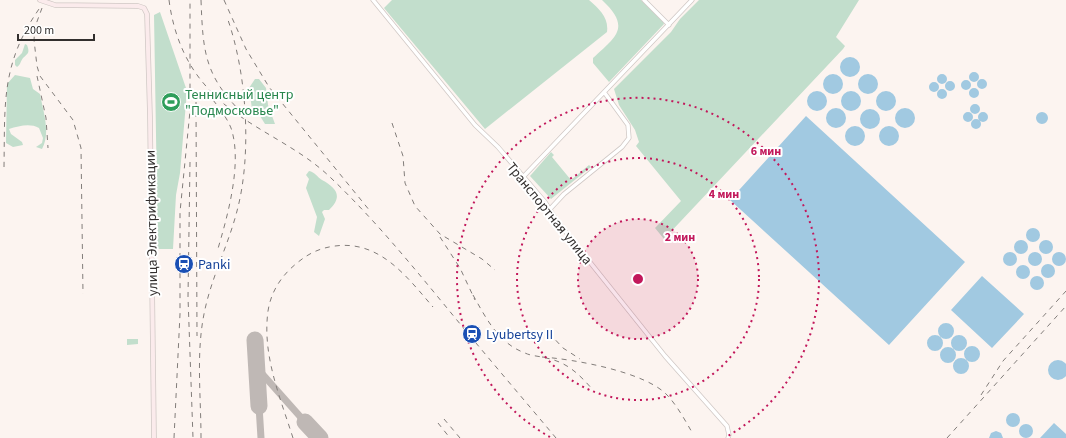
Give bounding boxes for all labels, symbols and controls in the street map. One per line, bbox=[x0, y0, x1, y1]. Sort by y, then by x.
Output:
scale bar bbox=[18, 16, 94, 42]
text: 200 m bbox=[24, 22, 54, 39]
place label: Теннисный центр "Подмосковье" bbox=[185, 85, 294, 121]
sports icon: Теннисный центр "Подмосковье" bbox=[160, 91, 182, 113]
text: 6 мин bbox=[751, 143, 781, 160]
street label: улица Электрификации bbox=[141, 150, 163, 296]
street label: Транспортная улица bbox=[502, 158, 597, 269]
text: 4 мин bbox=[709, 186, 739, 203]
text: 2 мин bbox=[665, 229, 695, 246]
station icon: Panki bbox=[173, 253, 195, 275]
place label: Panki bbox=[198, 255, 230, 275]
centre of rings bbox=[631, 272, 645, 286]
station icon: Lyubertsy II bbox=[461, 323, 483, 345]
place label: Lyubertsy II bbox=[486, 325, 553, 345]

